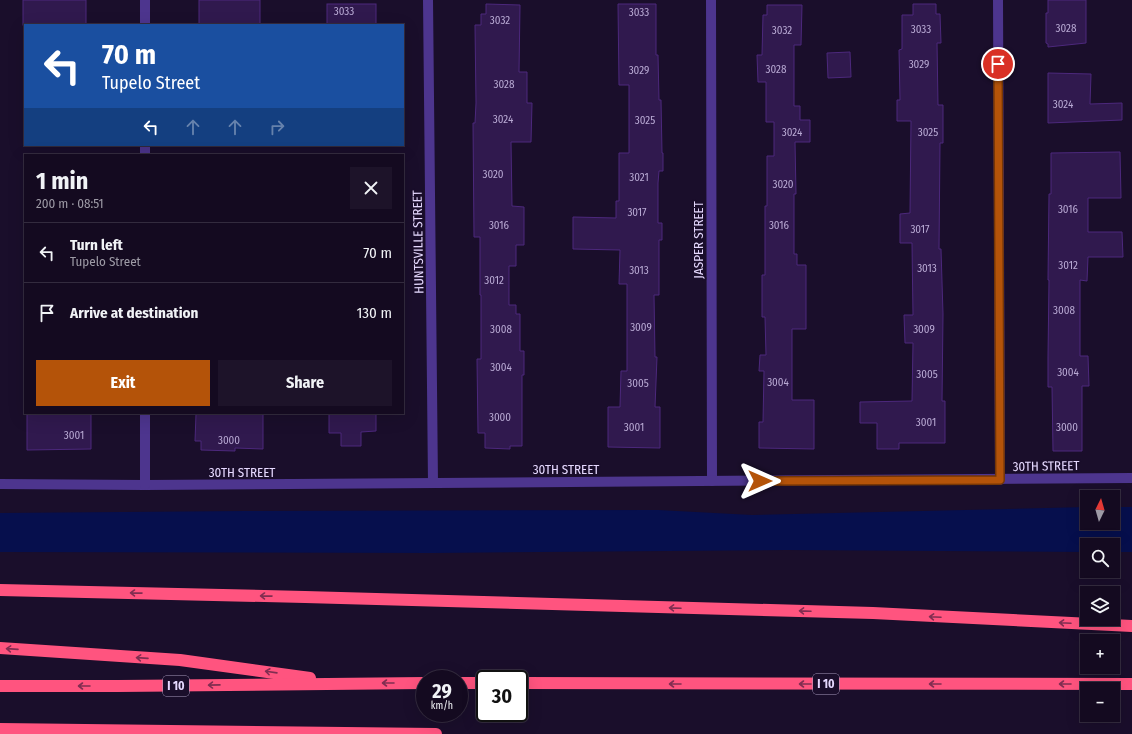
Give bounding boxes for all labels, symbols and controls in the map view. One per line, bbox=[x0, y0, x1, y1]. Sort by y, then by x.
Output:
house number: 3033 bbox=[334, 5, 354, 18]
house number: 3033 bbox=[629, 6, 649, 19]
house number: 3032 bbox=[490, 14, 510, 27]
house number: 3028 bbox=[1056, 22, 1077, 35]
house number: 3033 bbox=[911, 23, 931, 36]
house number: 3032 bbox=[772, 24, 792, 37]
text: 70 m bbox=[102, 38, 156, 71]
icon: left bbox=[36, 40, 88, 92]
pin bbox=[981, 47, 1015, 81]
icon: arrive bbox=[987, 53, 1009, 75]
house number: 3029 bbox=[909, 58, 929, 71]
house number: 3028 bbox=[766, 63, 787, 76]
house number: 3029 bbox=[629, 64, 649, 77]
text: Tupelo Street bbox=[102, 72, 200, 94]
house number: 3028 bbox=[494, 78, 515, 91]
house number: 3024 bbox=[1053, 98, 1074, 111]
house number: 3024 bbox=[493, 113, 514, 126]
house number: 3025 bbox=[635, 114, 655, 127]
icon: left bbox=[140, 116, 162, 138]
icon: ahead bbox=[182, 116, 204, 138]
icon: ahead bbox=[224, 116, 246, 138]
icon: right bbox=[266, 116, 288, 138]
house number: 3024 bbox=[782, 126, 803, 139]
house number: 3025 bbox=[918, 126, 938, 139]
text: 1 min bbox=[36, 167, 88, 195]
button: close bbox=[350, 167, 392, 209]
house number: 3020 bbox=[482, 168, 504, 181]
house number: 3021 bbox=[629, 171, 649, 184]
house number: 3020 bbox=[772, 178, 794, 191]
street label: HUNTSVILLE STREET bbox=[410, 190, 426, 294]
text: 200 m · 08:51 bbox=[36, 196, 104, 211]
street label: JASPER STREET bbox=[691, 201, 706, 279]
house number: 3016 bbox=[1058, 203, 1079, 216]
house number: 3017 bbox=[627, 206, 647, 219]
house number: 3016 bbox=[489, 219, 510, 232]
house number: 3016 bbox=[769, 219, 790, 232]
house number: 3017 bbox=[910, 223, 930, 236]
text: Turn left bbox=[70, 236, 123, 254]
icon: left bbox=[36, 242, 58, 264]
text: 70 m bbox=[363, 244, 392, 262]
text: Tupelo Street bbox=[70, 254, 141, 269]
house number: 3012 bbox=[1058, 259, 1078, 272]
house number: 3013 bbox=[917, 262, 937, 275]
house number: 3013 bbox=[629, 264, 649, 277]
house number: 3012 bbox=[484, 274, 504, 287]
icon: arrive bbox=[36, 302, 58, 324]
text: Arrive at destination bbox=[70, 304, 198, 322]
text: 130 m bbox=[357, 304, 392, 322]
house number: 3008 bbox=[1053, 304, 1075, 317]
house number: 3009 bbox=[630, 321, 652, 334]
house number: 3008 bbox=[490, 323, 512, 336]
house number: 3009 bbox=[913, 323, 935, 336]
button: Exit bbox=[36, 360, 210, 406]
button: Share bbox=[218, 360, 392, 406]
house number: 3004 bbox=[490, 361, 513, 374]
house number: 3004 bbox=[1057, 366, 1080, 379]
house number: 3005 bbox=[916, 368, 938, 381]
house number: 3004 bbox=[767, 376, 790, 389]
house number: 3005 bbox=[627, 377, 649, 390]
house number: 3000 bbox=[489, 411, 511, 424]
house number: 3001 bbox=[916, 416, 936, 429]
house number: 3001 bbox=[624, 421, 644, 434]
house number: 3000 bbox=[1056, 421, 1078, 434]
house number: 3001 bbox=[64, 429, 84, 442]
house number: 3000 bbox=[218, 434, 240, 447]
street label: 30TH STREET bbox=[1013, 458, 1079, 474]
position arrow bbox=[739, 460, 781, 502]
street label: 30TH STREET bbox=[533, 462, 599, 477]
street label: 30TH STREET bbox=[209, 465, 275, 480]
north arrow bbox=[1080, 490, 1120, 530]
map controls bbox=[1080, 490, 1120, 722]
button: search bbox=[1080, 538, 1120, 578]
button: layers bbox=[1080, 586, 1120, 626]
one-way arrow bbox=[130, 589, 143, 597]
one-way arrow bbox=[260, 592, 273, 600]
one-way arrow bbox=[669, 604, 682, 611]
one-way arrow bbox=[799, 608, 812, 615]
one-way arrow bbox=[929, 613, 942, 620]
one-way arrow bbox=[1059, 619, 1072, 627]
button: + bbox=[1080, 634, 1120, 674]
one-way arrow bbox=[6, 645, 19, 652]
one-way arrow bbox=[136, 654, 149, 661]
one-way arrow bbox=[265, 669, 278, 676]
speed limit sign: 30 bbox=[476, 670, 528, 722]
road number: I 10 bbox=[813, 674, 839, 694]
road number: I 10 bbox=[163, 676, 189, 696]
one-way arrow bbox=[382, 679, 395, 687]
text: 29 bbox=[432, 679, 452, 703]
one-way arrow bbox=[669, 680, 682, 688]
one-way arrow bbox=[799, 680, 812, 688]
one-way arrow bbox=[929, 680, 942, 688]
one-way arrow bbox=[1059, 680, 1072, 688]
one-way arrow bbox=[208, 681, 221, 689]
one-way arrow bbox=[78, 682, 91, 690]
button: − bbox=[1080, 682, 1120, 722]
text: km/h bbox=[431, 700, 453, 712]

